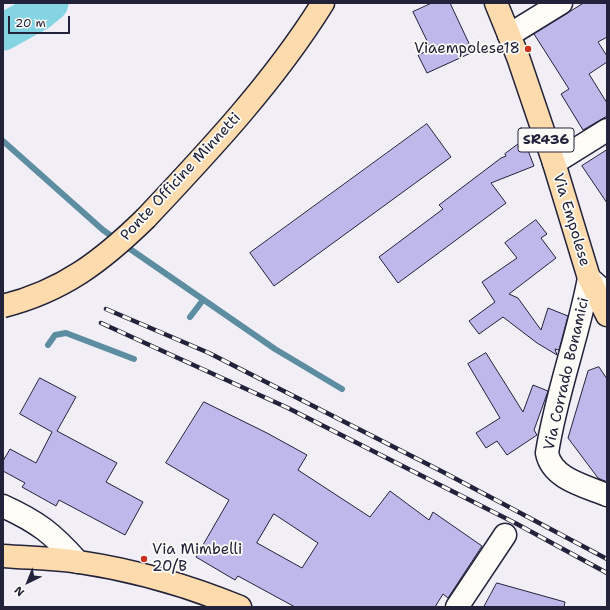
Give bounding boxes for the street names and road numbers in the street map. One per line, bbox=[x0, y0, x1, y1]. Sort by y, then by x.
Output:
street label: Ponte Officine Minnetti bbox=[117, 109, 245, 245]
road number: SR436 bbox=[518, 128, 574, 152]
street label: Via Empolese bbox=[548, 171, 594, 269]
street label: Via Corrado Bonamici bbox=[541, 296, 593, 452]

